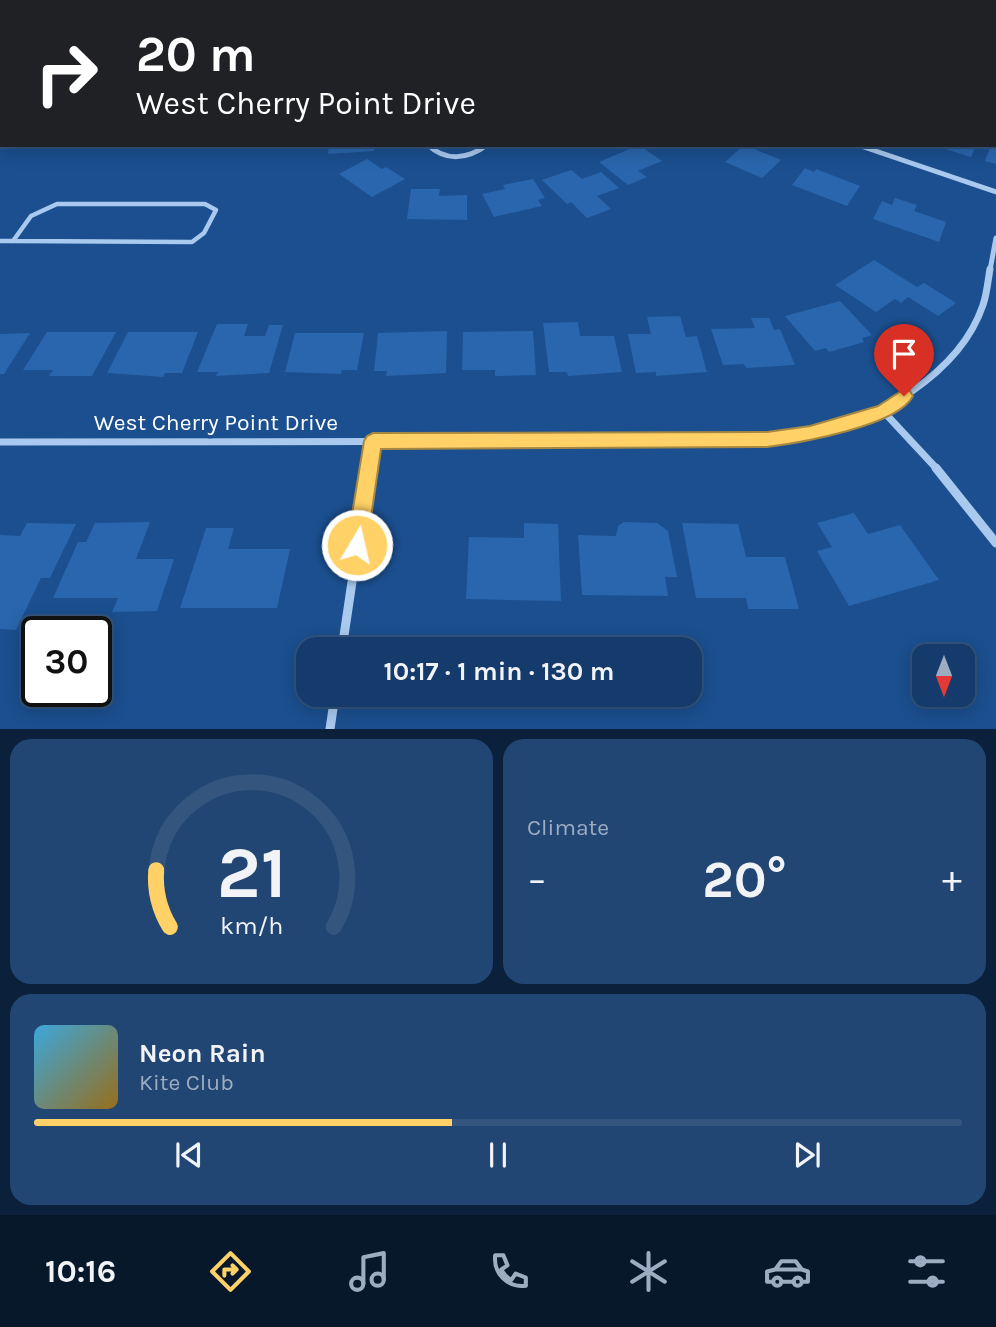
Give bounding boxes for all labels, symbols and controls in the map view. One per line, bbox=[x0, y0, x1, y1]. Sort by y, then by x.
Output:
text: 20 m bbox=[136, 26, 256, 83]
icon: right bbox=[21, 28, 112, 119]
text: West Cherry Point Drive bbox=[136, 85, 476, 122]
pin bbox=[874, 324, 934, 396]
icon: arrive bbox=[885, 335, 923, 373]
street label: West Cherry Point Drive bbox=[94, 409, 338, 436]
position arrow bbox=[320, 508, 394, 582]
speed limit sign: 30 bbox=[21, 616, 112, 707]
north arrow bbox=[912, 644, 975, 707]
map controls bbox=[912, 644, 975, 707]
text: 10:17 · 1 min · 130 m bbox=[384, 656, 614, 687]
text: Climate bbox=[527, 814, 609, 841]
text: 21 bbox=[217, 831, 287, 916]
text: 20° bbox=[702, 849, 787, 910]
text: − bbox=[527, 857, 547, 902]
text: + bbox=[942, 857, 962, 902]
text: km/h bbox=[220, 911, 283, 940]
text: Neon Rain bbox=[139, 1038, 266, 1069]
text: Kite Club bbox=[139, 1069, 234, 1096]
icon: previous bbox=[170, 1136, 208, 1174]
icon: pause bbox=[479, 1136, 517, 1174]
icon: next bbox=[788, 1136, 826, 1174]
icon: directions bbox=[206, 1247, 255, 1296]
icon: music bbox=[345, 1247, 394, 1296]
icon: phone bbox=[485, 1247, 534, 1296]
icon: climate bbox=[624, 1247, 673, 1296]
icon: car bbox=[763, 1247, 812, 1296]
icon: filters bbox=[902, 1247, 951, 1296]
text: 10:16 bbox=[45, 1253, 116, 1290]

